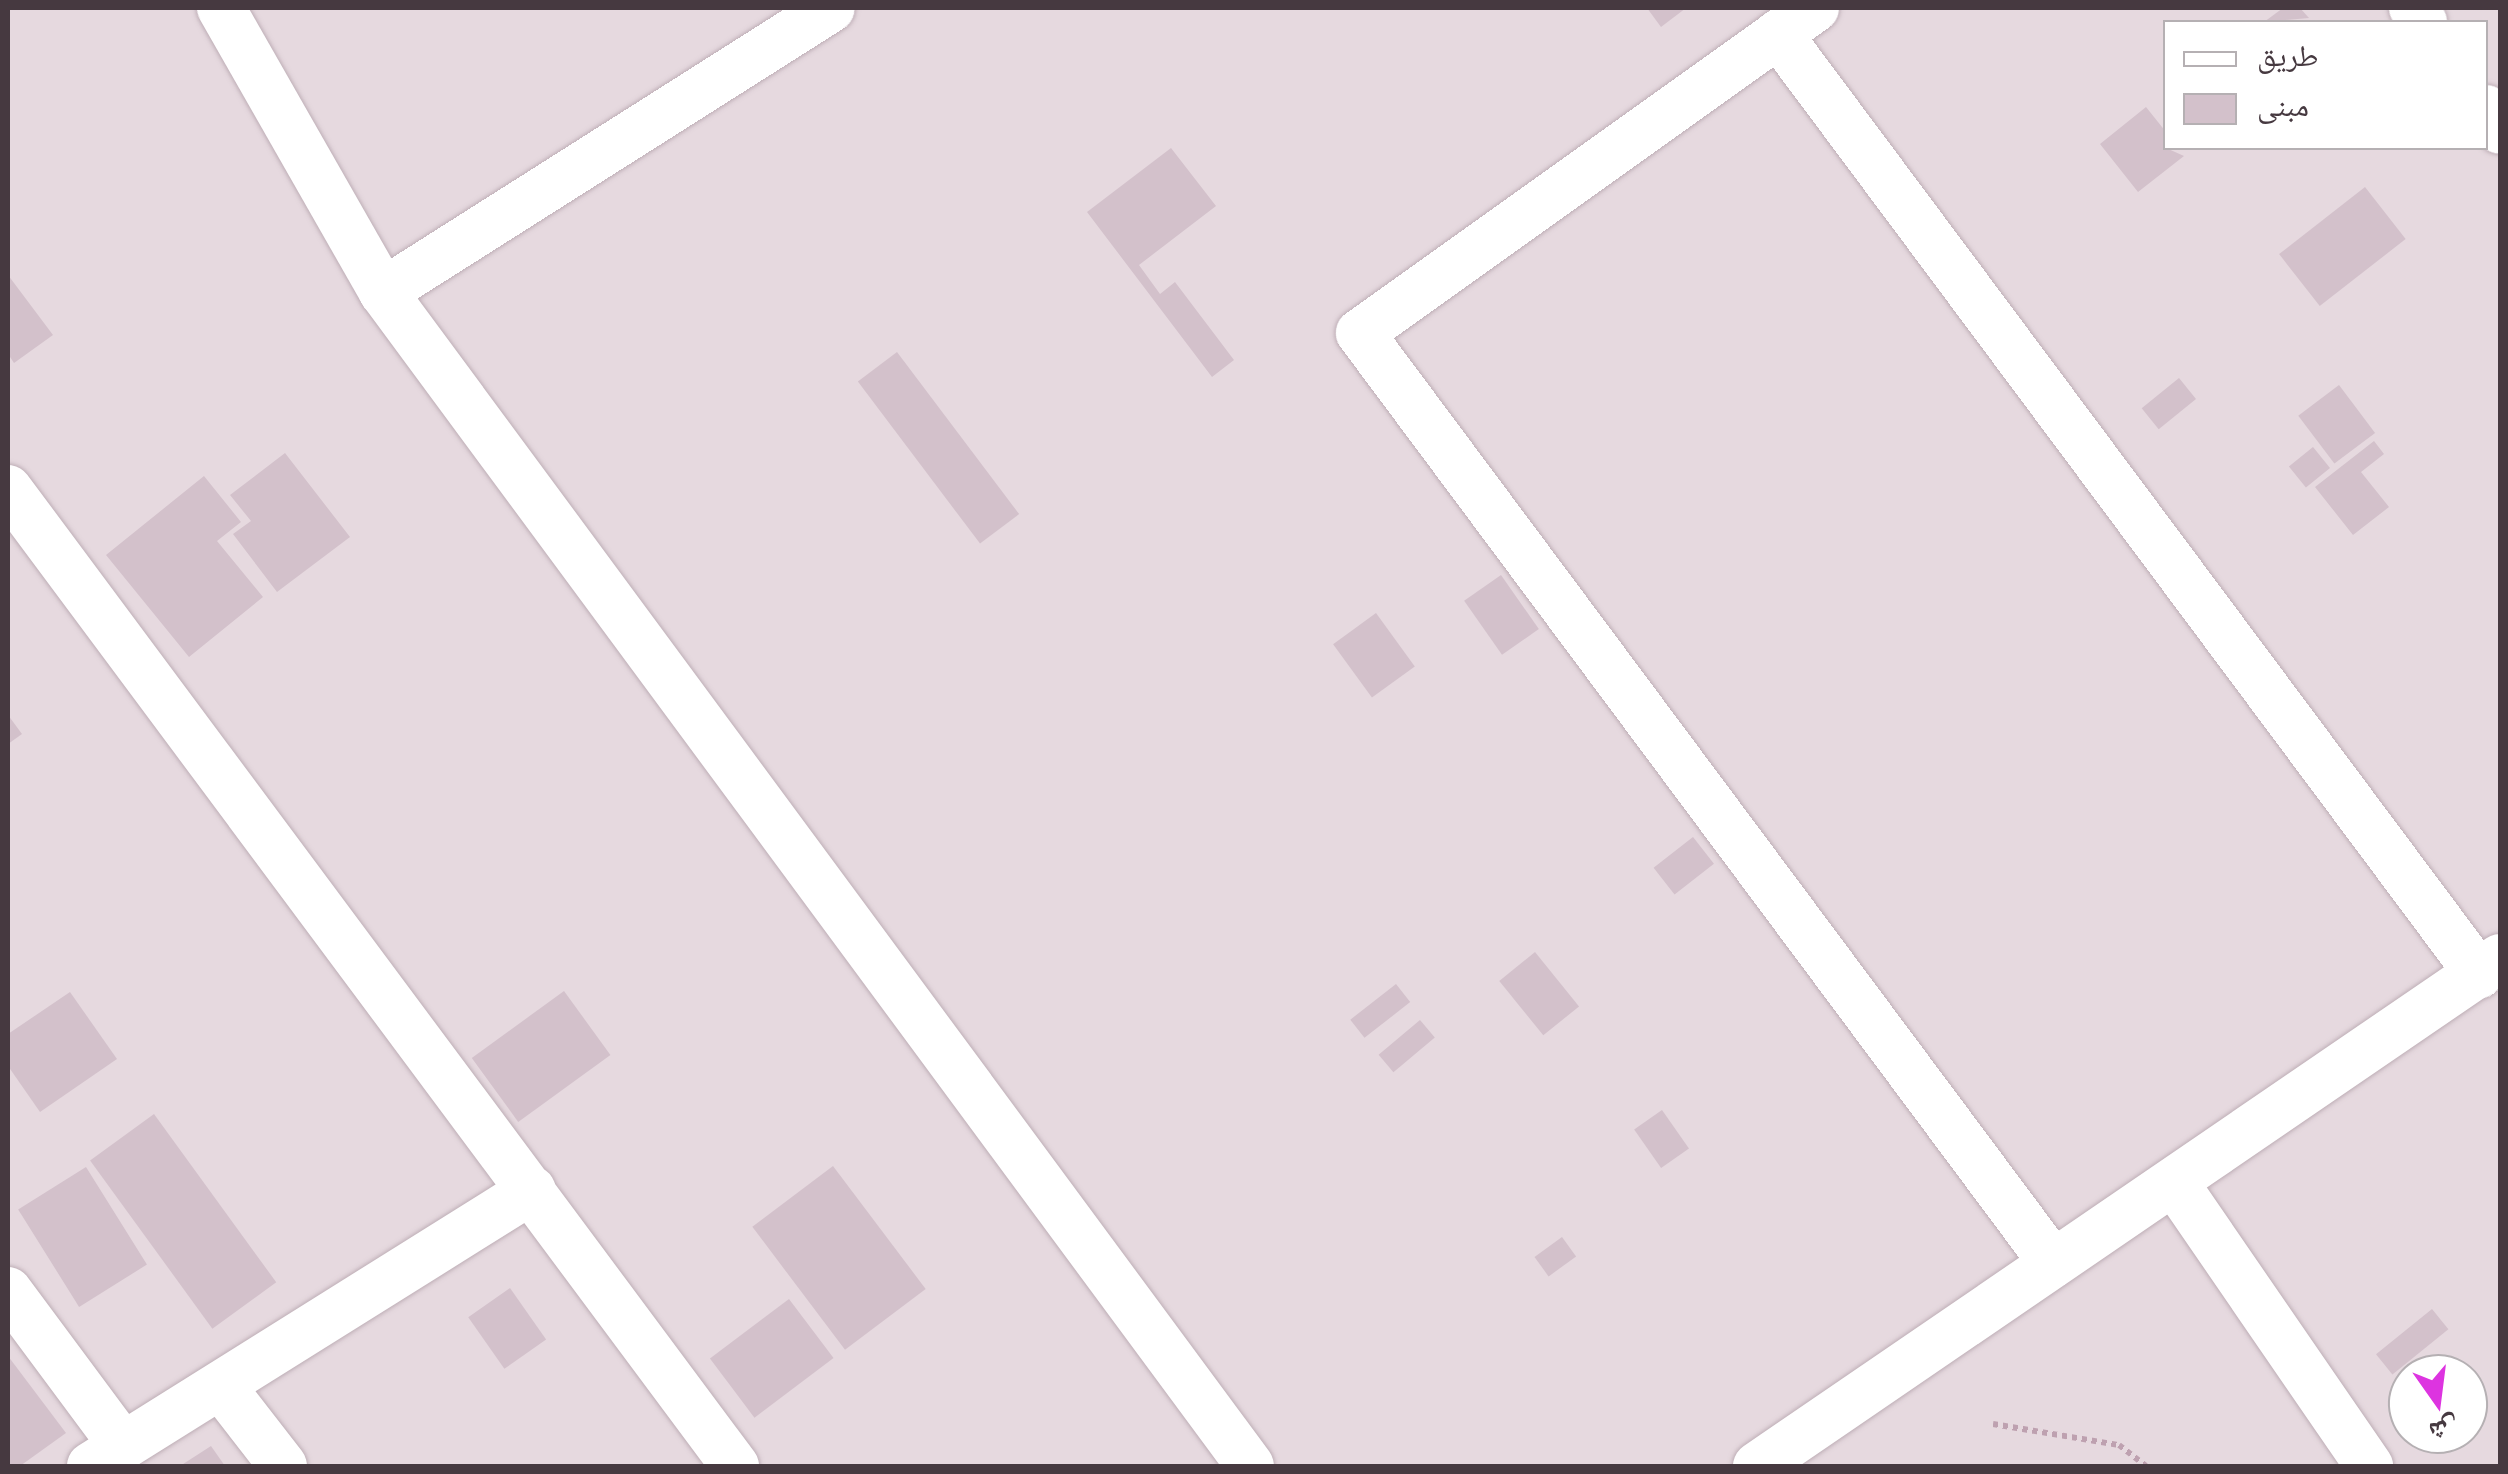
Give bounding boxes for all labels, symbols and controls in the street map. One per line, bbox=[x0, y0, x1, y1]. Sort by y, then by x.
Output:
legend bbox=[2163, 20, 2488, 150]
text: طريق bbox=[2257, 34, 2318, 75]
text: مبنى bbox=[2257, 84, 2309, 125]
north arrow bbox=[2388, 1354, 2488, 1454]
text: ش bbox=[2426, 1409, 2464, 1453]

